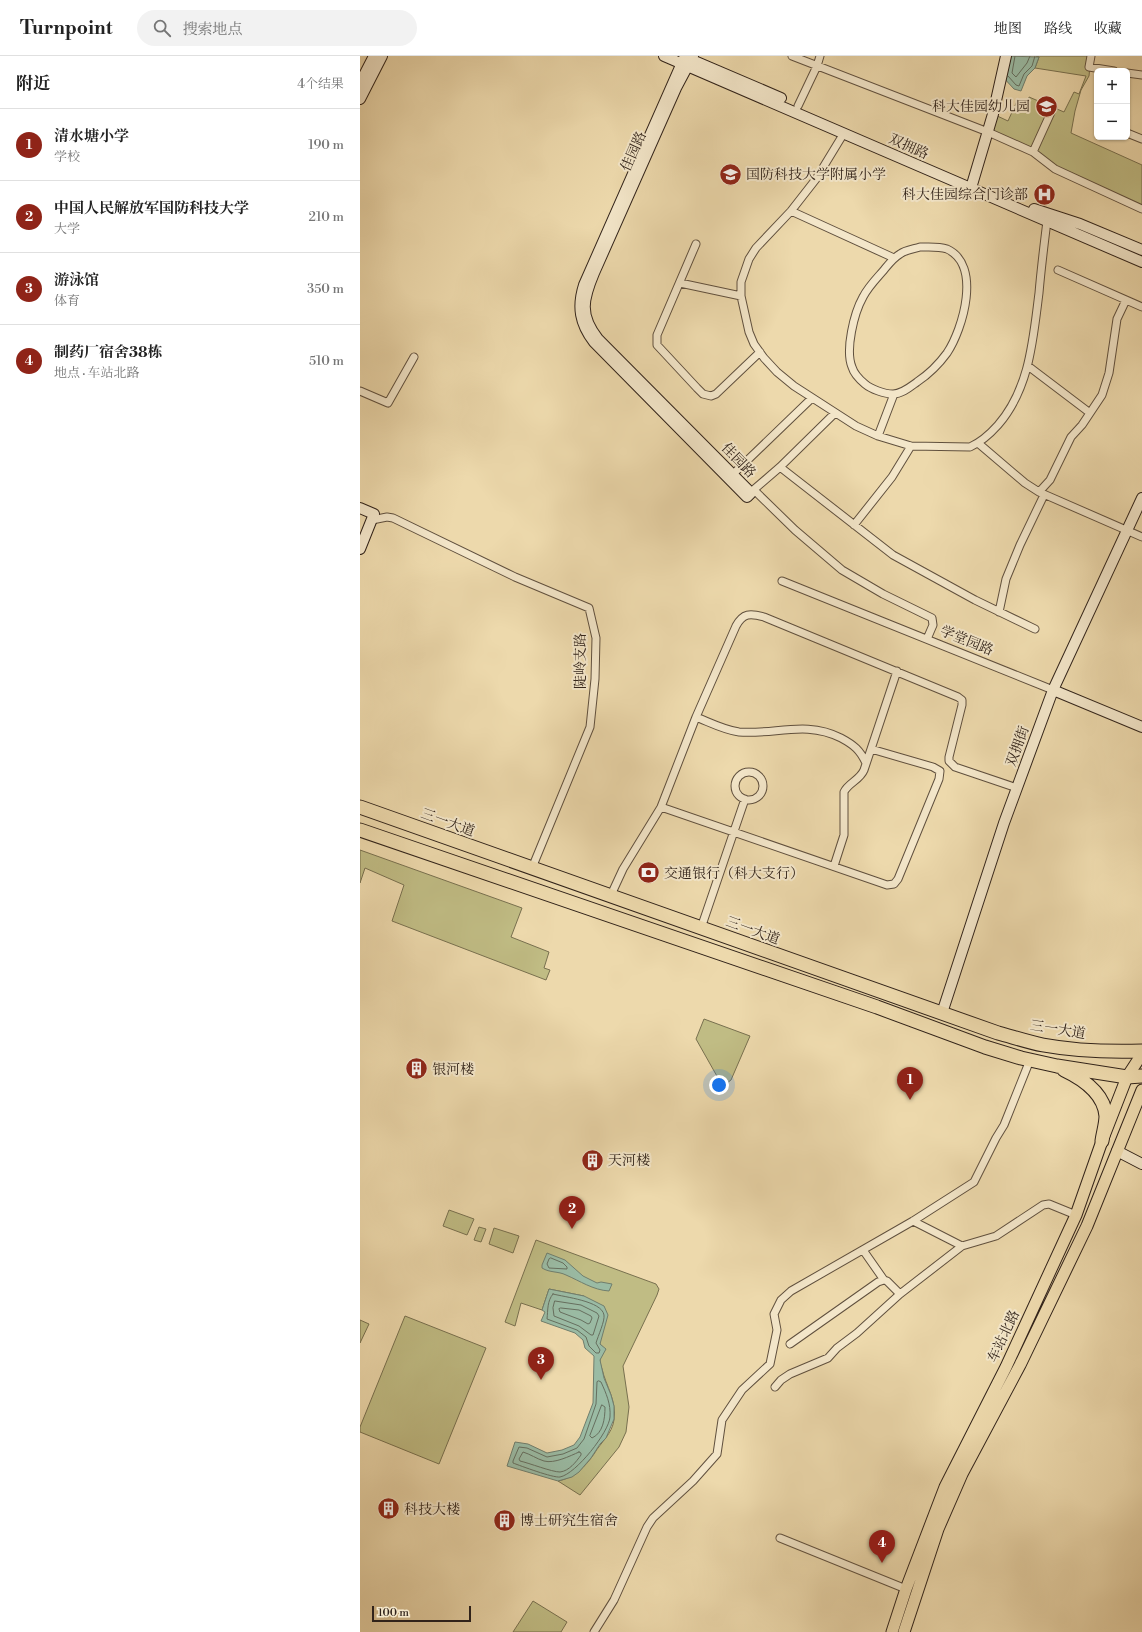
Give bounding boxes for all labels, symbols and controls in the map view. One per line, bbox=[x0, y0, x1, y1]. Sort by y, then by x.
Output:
search box bbox=[137, 10, 417, 46]
text: Turnpoint bbox=[20, 16, 113, 40]
icon: search bbox=[151, 17, 173, 39]
text: 搜索地点 bbox=[183, 20, 243, 39]
text: 地图 bbox=[994, 20, 1022, 38]
text: 路线 bbox=[1044, 20, 1072, 38]
text: 收藏 bbox=[1094, 20, 1122, 38]
map controls bbox=[1094, 68, 1130, 140]
button: + bbox=[1094, 68, 1130, 104]
text: 附近 bbox=[16, 73, 50, 95]
text: 4个结果 bbox=[297, 76, 344, 92]
school or university icon: 科大佳园幼儿园 bbox=[1033, 93, 1059, 119]
place label: 科大佳园幼儿园 bbox=[932, 98, 1030, 116]
button: − bbox=[1094, 104, 1130, 140]
text: 清水塘小学 bbox=[54, 127, 129, 146]
street label: 佳园路 bbox=[617, 129, 651, 174]
street label: 双拥路 bbox=[886, 130, 931, 164]
text: 1 bbox=[26, 137, 32, 153]
text: 190 m bbox=[308, 137, 344, 153]
text: 学校 bbox=[54, 149, 80, 165]
school or university icon: 国防科技大学附属小学 bbox=[717, 161, 743, 187]
place label: 国防科技大学附属小学 bbox=[746, 166, 886, 184]
hospital icon: 科大佳园综合门诊部 bbox=[1031, 181, 1057, 207]
place label: 科大佳园综合门诊部 bbox=[902, 186, 1028, 204]
text: 中国人民解放军国防科技大学 bbox=[54, 199, 249, 218]
text: 2 bbox=[25, 209, 33, 225]
text: 210 m bbox=[309, 209, 344, 225]
text: 大学 bbox=[54, 221, 80, 237]
text: 游泳馆 bbox=[54, 271, 99, 290]
text: 3 bbox=[25, 281, 33, 297]
text: 350 m bbox=[307, 281, 344, 297]
text: 体育 bbox=[54, 293, 80, 309]
text: 制药厂宿舍38栋 bbox=[54, 343, 163, 362]
text: 4 bbox=[25, 353, 33, 369]
text: 510 m bbox=[309, 353, 344, 369]
text: 地点 · 车站北路 bbox=[54, 365, 140, 381]
street label: 佳园路 bbox=[717, 439, 759, 482]
street label: 学堂园路 bbox=[937, 622, 996, 660]
street label: 陡岭支路 bbox=[572, 633, 590, 689]
street label: 双拥街 bbox=[1002, 724, 1034, 769]
street label: 三一大道 bbox=[418, 805, 477, 841]
bank icon: 交通银行（科大支行） bbox=[636, 860, 662, 886]
place label: 交通银行（科大支行） bbox=[664, 865, 804, 883]
street label: 三一大道 bbox=[723, 913, 782, 949]
street label: 三一大道 bbox=[1029, 1017, 1087, 1043]
building icon: 银河楼 bbox=[403, 1056, 429, 1082]
place label: 银河楼 bbox=[432, 1061, 474, 1079]
pin: 1 bbox=[897, 1067, 923, 1100]
your location bbox=[709, 1075, 729, 1095]
building icon: 天河楼 bbox=[580, 1147, 606, 1173]
place label: 天河楼 bbox=[608, 1152, 650, 1170]
pin: 2 bbox=[559, 1196, 585, 1229]
street label: 车站北路 bbox=[984, 1307, 1024, 1366]
pin: 3 bbox=[528, 1347, 554, 1380]
building icon: 科技大楼 bbox=[375, 1496, 401, 1522]
place label: 科技大楼 bbox=[404, 1501, 460, 1519]
building icon: 博士研究生宿舍 bbox=[492, 1507, 518, 1533]
place label: 博士研究生宿舍 bbox=[520, 1512, 618, 1530]
pin: 4 bbox=[869, 1530, 895, 1563]
scale bar bbox=[372, 1604, 471, 1623]
text: 100 m bbox=[378, 1606, 409, 1620]

